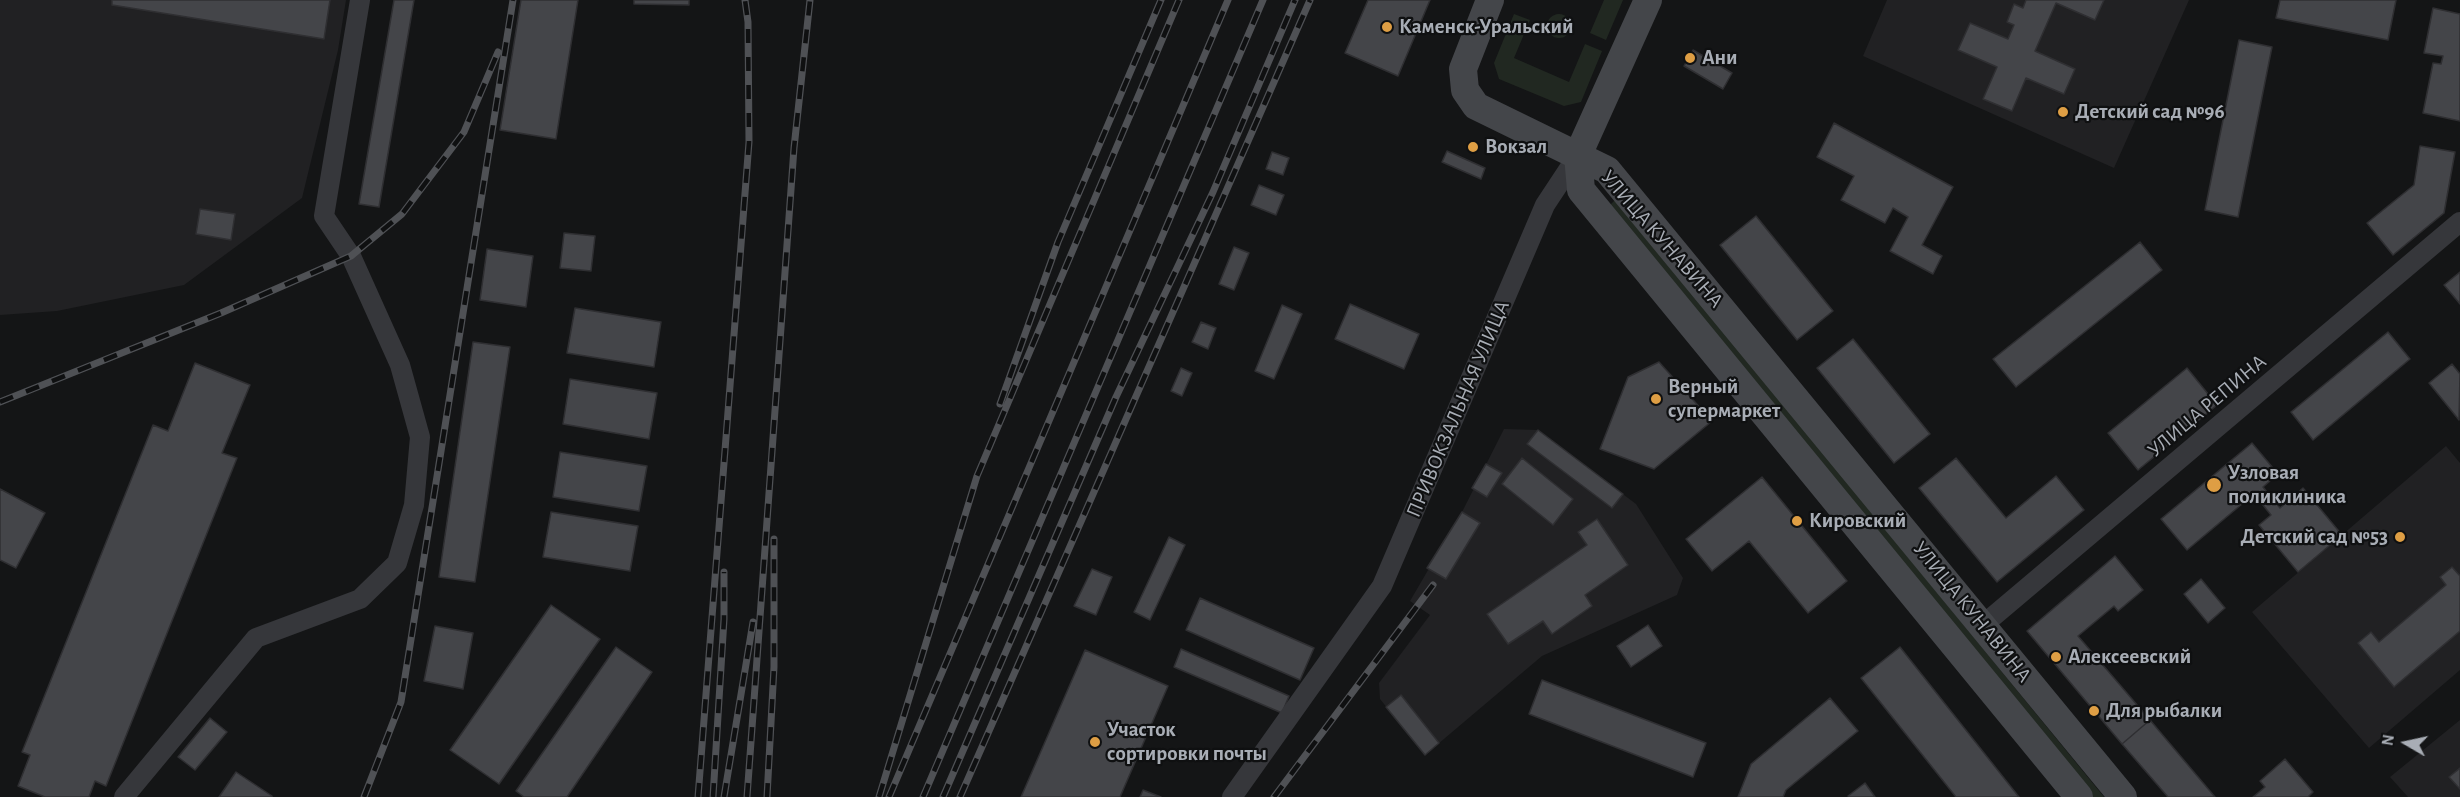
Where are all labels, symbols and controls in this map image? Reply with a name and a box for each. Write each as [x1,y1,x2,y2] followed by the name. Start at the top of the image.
[1399,14,1573,40] place label: Каменск-Уральский
[1380,20,1394,34] marker: Каменск-Уральский
[1702,45,1738,71] place label: Ани
[1683,51,1697,65] marker: Ани
[2075,99,2225,125] place label: Детский сад №96
[2056,105,2070,119] marker: Детский сад №96
[1485,134,1547,160] place label: Вокзал
[1466,140,1480,154] marker: Вокзал
[1595,165,1729,313] street label: УЛИЦА КУНАВИНА
[1401,297,1515,521] street label: ПРИВОКЗАЛЬНАЯ УЛИЦА
[2143,349,2271,463] street label: УЛИЦА РЕПИНА
[1668,374,1780,424] place label: Верный супермаркет
[1649,392,1663,406] marker: Верный супермаркет
[2228,460,2346,510] place label: Узловая поликлиника
[2205,476,2223,494] marker: Узловая поликлиника
[1809,508,1906,534] place label: Кировский
[1790,514,1804,528] marker: Кировский
[2241,524,2388,550] place label: Детский сад №53
[2393,530,2407,544] marker: Детский сад №53
[1907,536,2037,688] street label: УЛИЦА КУНАВИНА
[2068,644,2191,670] place label: Алексеевский
[2049,650,2063,664] marker: Алексеевский
[2106,698,2222,724] place label: Для рыбалки
[2087,704,2101,718] marker: Для рыбалки
[2376,713,2436,773] north arrow
[1107,717,1267,767] place label: Участок сортировки почты
[2379,733,2397,747] text: N
[1088,735,1102,749] marker: Участок сортировки почты

